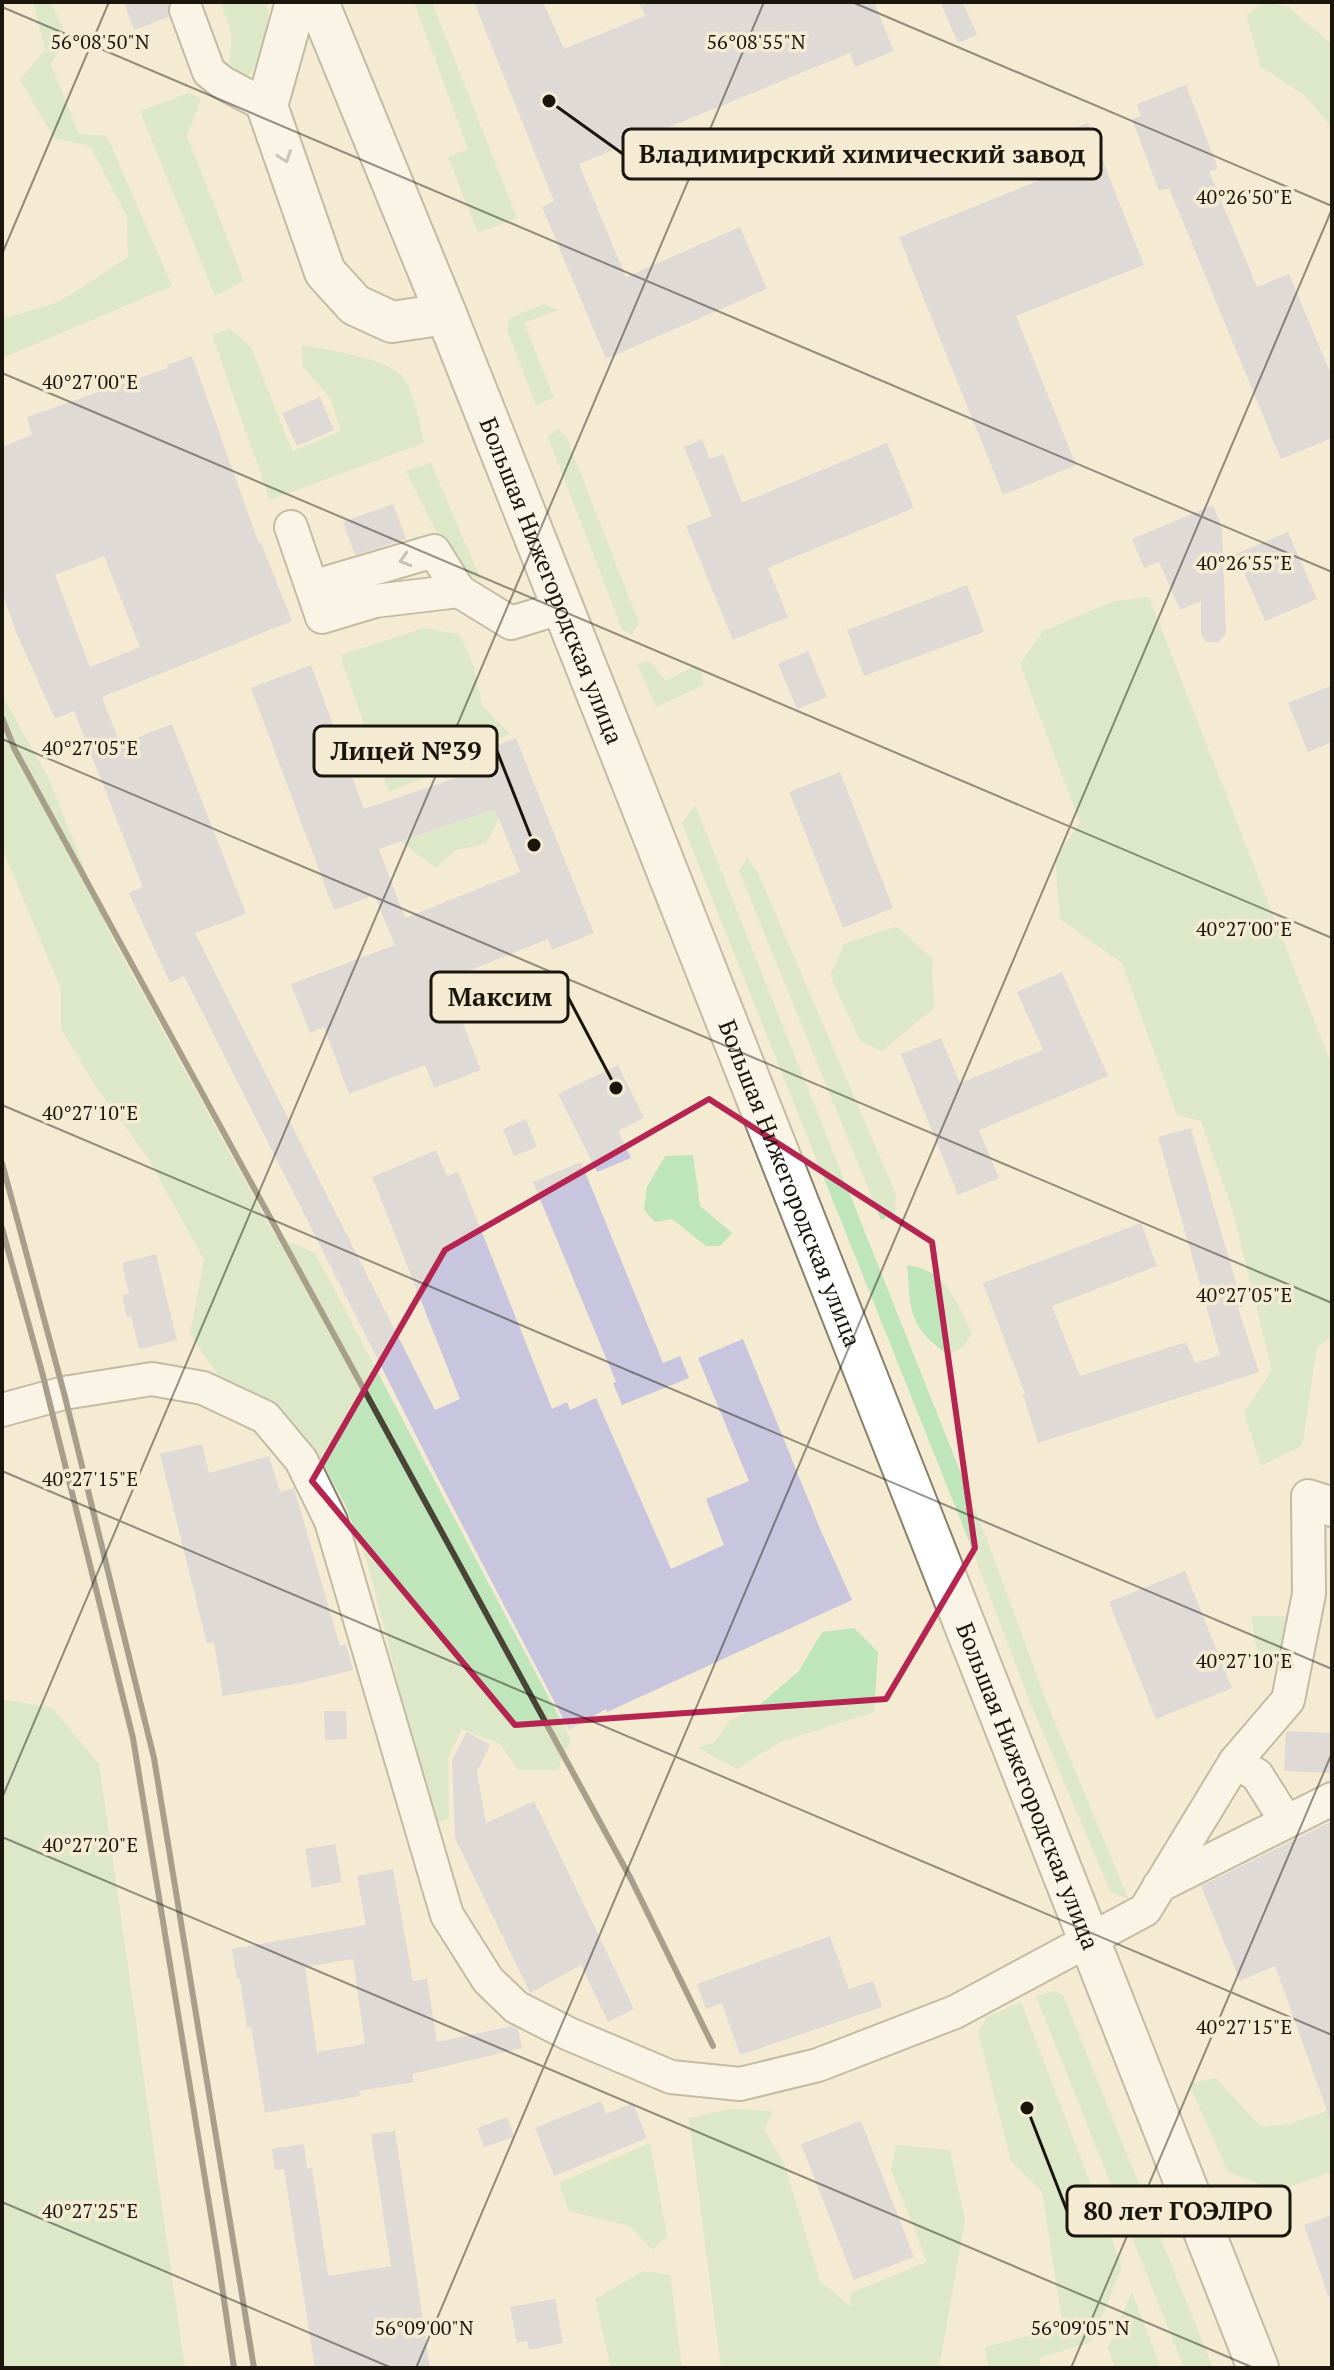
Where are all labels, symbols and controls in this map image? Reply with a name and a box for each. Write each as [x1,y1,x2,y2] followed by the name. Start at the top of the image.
[50,28,150,55] text: 56°08'50"N
[706,28,806,55] text: 56°08'55"N
[623,129,1101,179] callout: Владимирский химический завод
[639,136,1085,170] text: Владимирский химический завод
[275,149,291,163] one-way arrow
[1196,183,1292,210] text: 40°26'50"E
[42,368,138,395] text: 40°27'00"E
[473,412,631,749] street label: Большая Нижегородская улица
[1196,549,1292,576] text: 40°26'55"E
[398,551,412,567] one-way arrow
[314,726,497,776] callout: Лицей №39
[329,733,482,767] text: Лицей №39
[42,734,138,761] text: 40°27'05"E
[1196,915,1292,942] text: 40°27'00"E
[431,972,568,1022] callout: Максим
[448,979,552,1013] text: Максим
[711,1015,869,1351] street label: Большая Нижегородская улица
[42,1099,138,1126] text: 40°27'10"E
[1196,1281,1292,1308] text: 40°27'05"E
[42,1465,138,1492] text: 40°27'15"E
[949,1618,1107,1954] street label: Большая Нижегородская улица
[1196,1647,1292,1674] text: 40°27'10"E
[42,1831,138,1858] text: 40°27'20"E
[1196,2013,1292,2040] text: 40°27'15"E
[1067,2186,1290,2236] callout: 80 лет ГОЭЛРО
[1083,2193,1273,2227] text: 80 лет ГОЭЛРО
[42,2197,138,2224] text: 40°27'25"E
[374,2314,474,2341] text: 56°09'00"N
[1030,2314,1130,2341] text: 56°09'05"N

